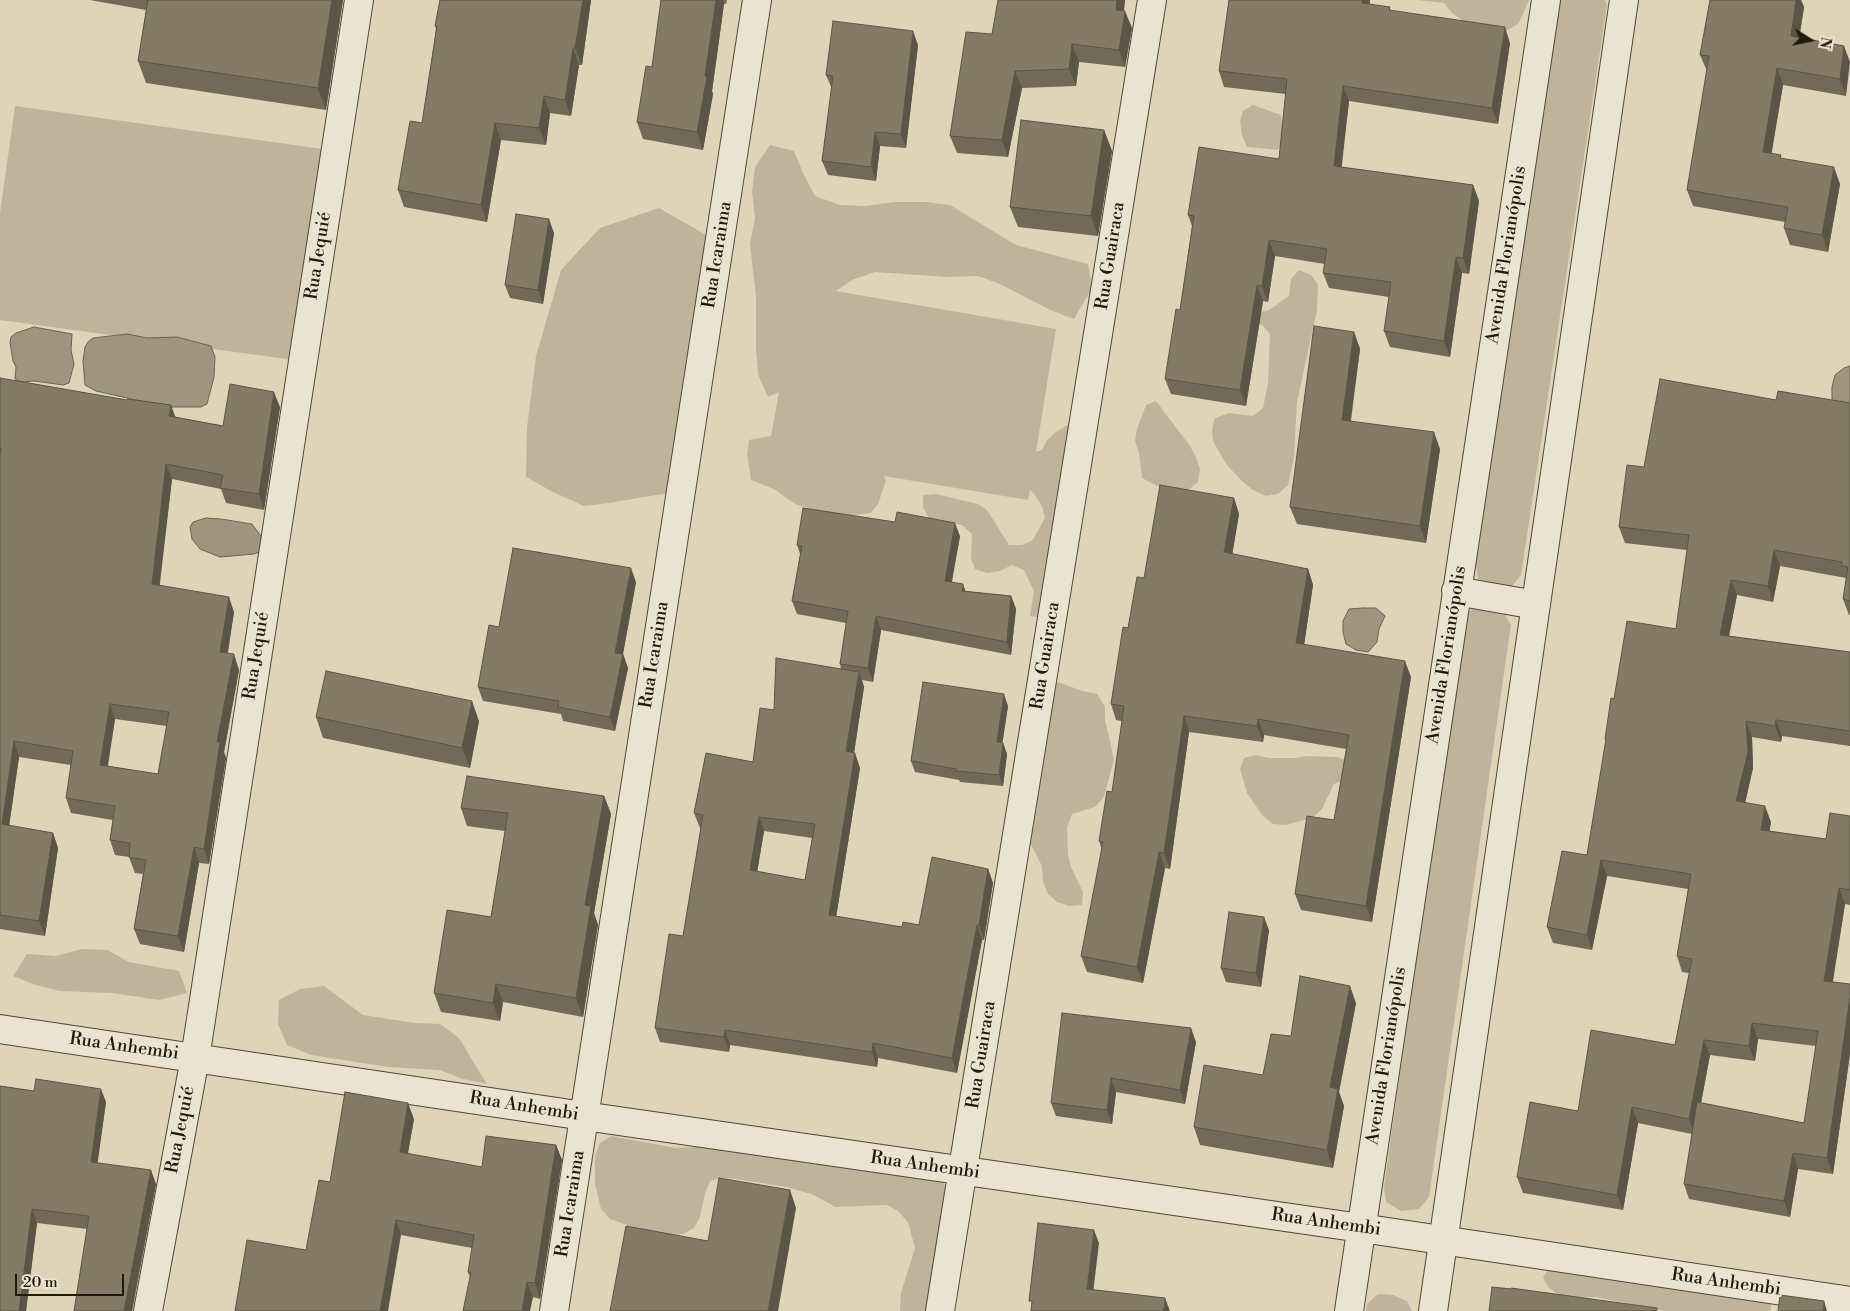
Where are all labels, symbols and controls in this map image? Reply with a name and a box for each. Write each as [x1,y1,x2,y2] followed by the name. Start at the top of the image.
[1785,15,1835,65] north arrow
[1815,36,1835,50] text: N
[1482,164,1532,346] street label: Avenida Florianópolis
[699,200,737,310] street label: Rua Icaraima
[1092,200,1130,312] street label: Rua Guairaca
[301,210,337,302] street label: Rua Jequié
[1422,564,1472,746] street label: Avenida Florianópolis
[636,600,674,710] street label: Rua Icaraima
[1027,600,1065,712] street label: Rua Guairaca
[239,610,275,702] street label: Rua Jequié
[1362,965,1412,1147] street label: Avenida Florianópolis
[963,999,1001,1111] street label: Rua Guairaca
[68,1029,180,1065] street label: Rua Anhembi
[162,1084,200,1176] street label: Rua Jequié
[468,1088,580,1126] street label: Rua Anhembi
[869,1148,981,1184] street label: Rua Anhembi
[552,1149,590,1259] street label: Rua Icaraima
[1270,1205,1382,1241] street label: Rua Anhembi
[18,1264,126,1296] scale bar
[1670,1265,1782,1301] street label: Rua Anhembi
[23,1273,58,1292] text: 20 m

